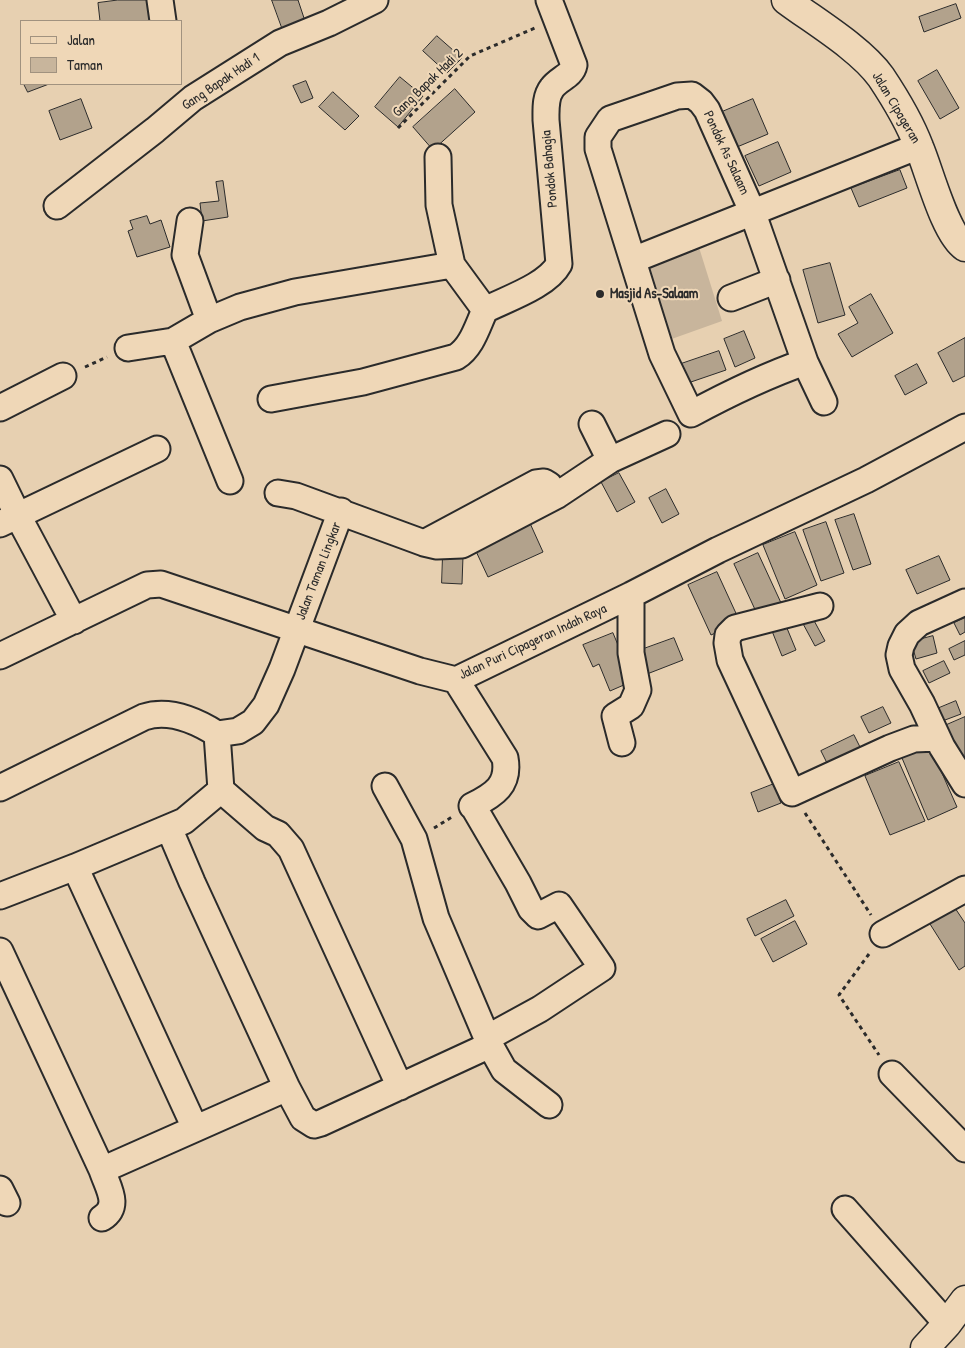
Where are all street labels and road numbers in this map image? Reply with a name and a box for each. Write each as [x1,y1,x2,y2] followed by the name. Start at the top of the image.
[389,45,467,121] street label: Gang Bapak Hadi 2
[179,50,263,114] street label: Gang Bapak Hadi 1
[868,69,924,147] street label: Jalan Cipageran
[699,108,753,198] street label: Pondok As Salaam
[538,130,562,208] street label: Pondok Bahagia
[293,520,345,622] street label: Jalan Taman Lingkar
[457,600,609,684] street label: Jalan Puri Cipageran Indah Raya

